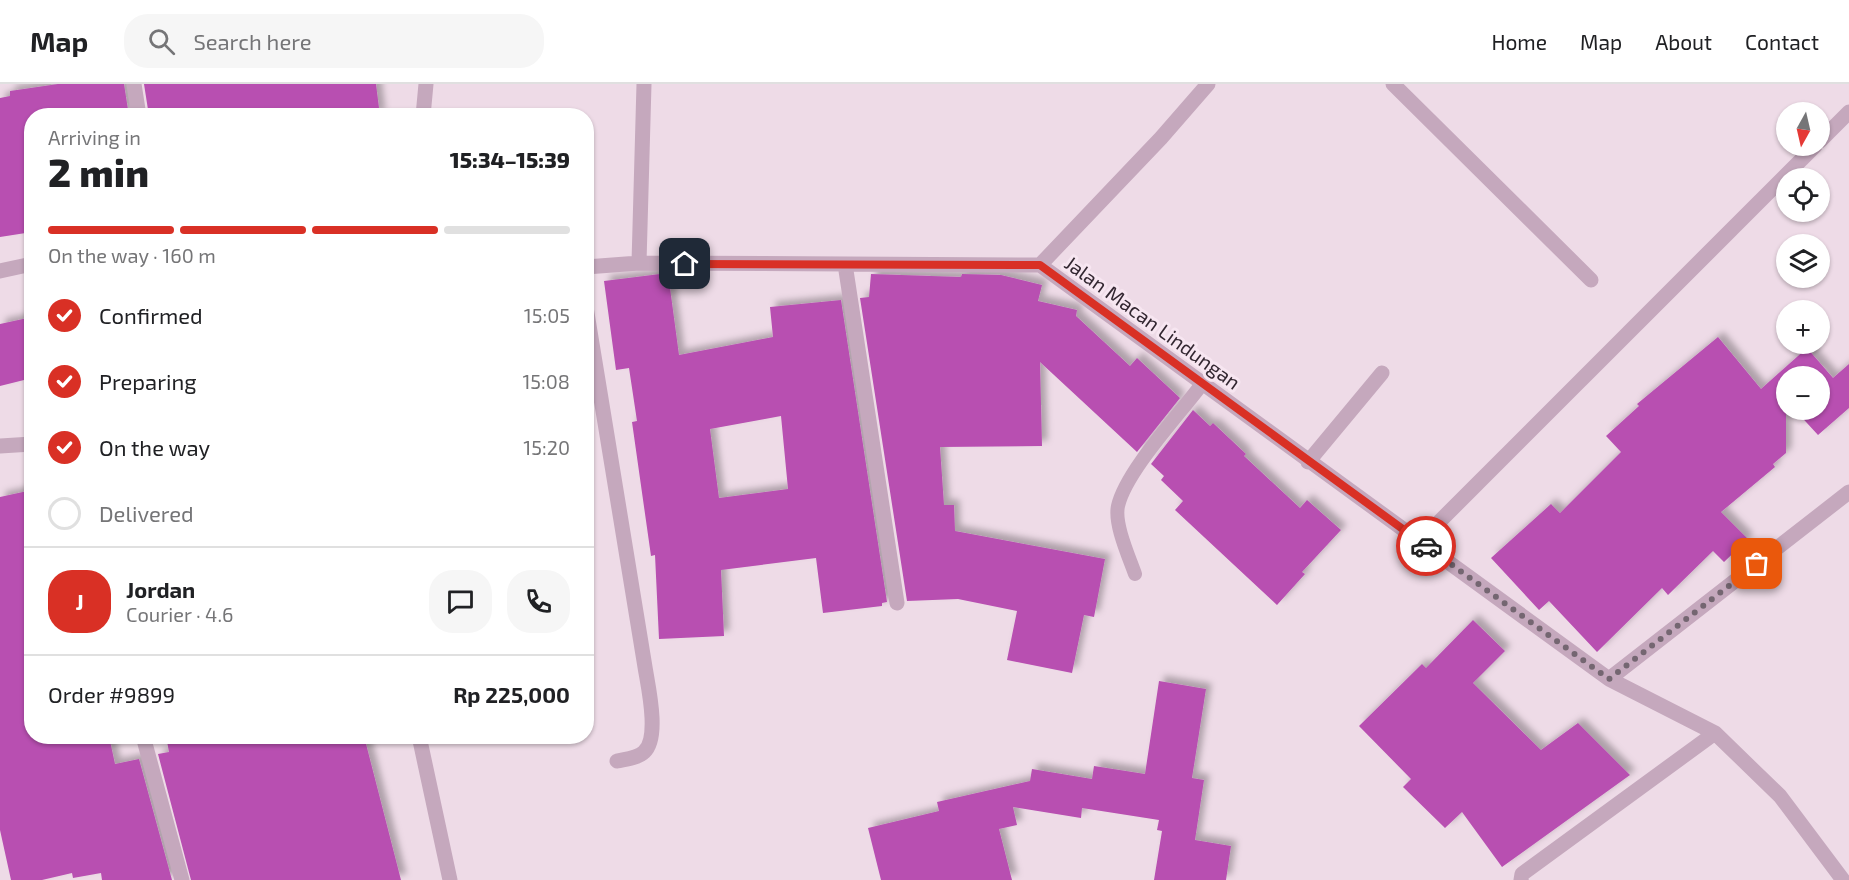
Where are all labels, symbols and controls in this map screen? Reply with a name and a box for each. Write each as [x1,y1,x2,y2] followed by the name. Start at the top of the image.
[124,14,544,68] search box
[30,24,88,58] text: Map
[145,25,178,58] icon: search
[193,28,312,54] text: Search here
[1491,29,1547,54] text: Home
[1580,29,1622,54] text: Map
[1655,29,1712,54] text: About
[1745,29,1819,54] text: Contact
[1776,102,1830,156] north arrow
[1776,102,1830,420] map controls
[48,125,141,149] text: Arriving in
[450,146,570,172] text: 15:34–15:39
[48,148,149,195] text: 2 min
[1776,168,1830,222] button: locate
[1776,234,1830,288] button: layers
[659,238,710,289] pin
[48,243,216,267] text: On the way · 160 m
[668,247,701,280] icon: home
[1061,250,1245,394] street label: Jalan Macan Lindungan
[48,299,81,332] icon: check
[1776,300,1830,354] button: +
[99,302,203,328] text: Confirmed
[524,303,570,327] text: 15:05
[48,365,81,398] icon: check
[1776,366,1830,420] button: −
[99,368,197,394] text: Preparing
[522,369,570,393] text: 15:08
[48,431,81,464] icon: check
[99,434,210,460] text: On the way
[523,435,570,459] text: 15:20
[99,500,194,526] text: Delivered
[1396,516,1456,576] courier
[1410,530,1443,563] icon: car
[1731,538,1782,589] pin
[1740,547,1773,580] icon: bag
[429,570,492,633] button: chat
[507,570,570,633] button: phone
[126,576,195,602] text: Jordan
[75,588,84,614] text: J
[126,602,233,626] text: Courier · 4.6
[48,681,175,707] text: Order #9899
[453,681,570,707] text: Rp 225,000

